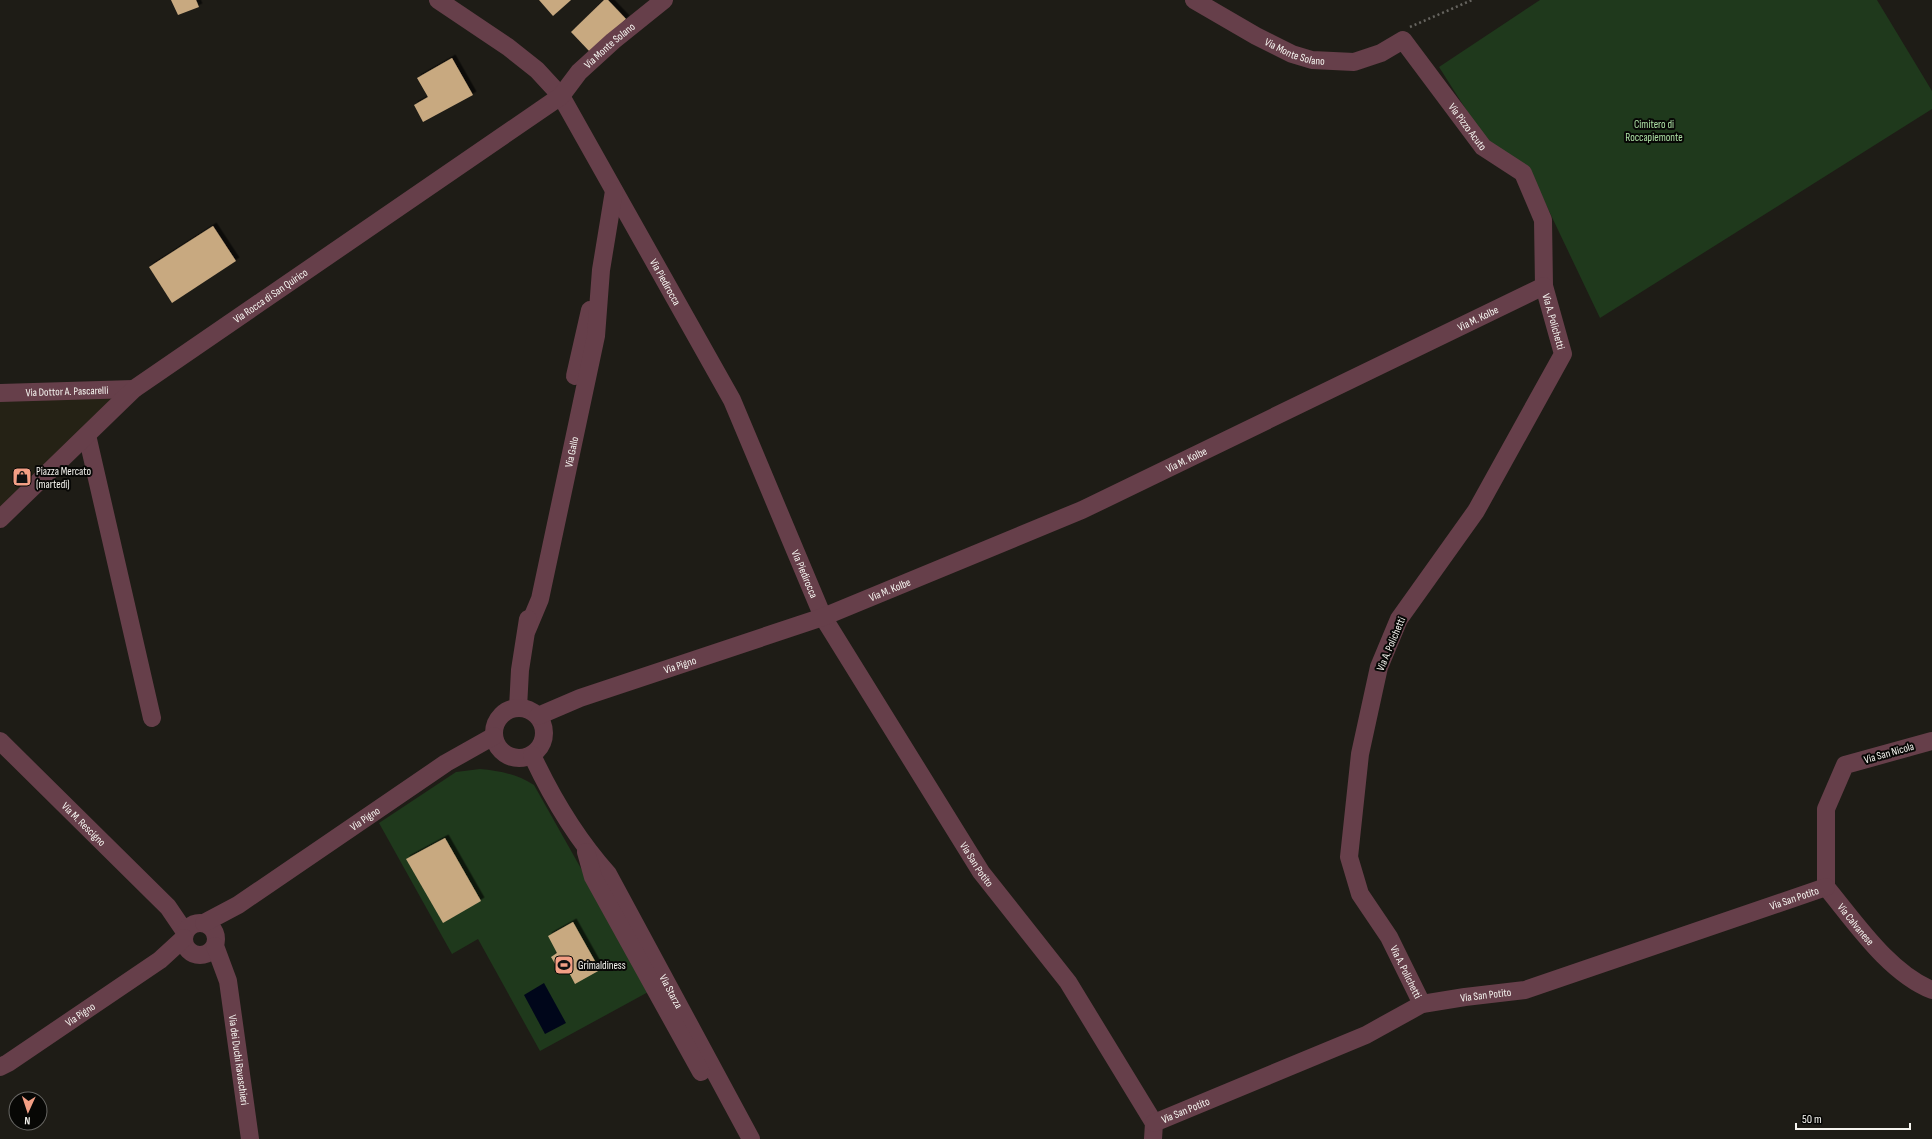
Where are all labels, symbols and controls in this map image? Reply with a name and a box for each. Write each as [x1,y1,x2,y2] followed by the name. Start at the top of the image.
[581,19,638,71] street label: Via Monte Solano
[1263,35,1326,67] street label: Via Monte Solano
[1446,100,1490,153] street label: Via Pizzo Acuto
[1625,118,1683,144] park label: Cimitero di Roccapiemonte
[647,256,684,307] street label: Via Piedirocca
[231,265,310,326] street label: Via Rocca di San Quirico
[1540,292,1568,351] street label: Via A. Polichetti
[1455,303,1500,333] street label: Via M. Kolbe
[25,383,109,399] street label: Via Dottor A. Pascarelli
[562,435,581,469] street label: Via Gallo
[1164,444,1209,475] street label: Via M. Kolbe
[36,465,92,491] place label: Piazza Mercato (martedì)
[11,466,33,488] shop icon: Piazza Mercato (martedì)
[789,548,821,600] street label: Via Piedirocca
[867,575,912,604] street label: Via M. Kolbe
[1374,615,1408,673] street label: Via A. Polichetti
[662,653,698,676] street label: Via Pigno
[1863,740,1915,766] street label: Via San Nicola
[59,799,109,849] street label: Via M. Rescigno
[347,803,383,833] street label: Via Pigno
[957,839,997,889] street label: Via San Potito
[1768,883,1821,912] street label: Via San Potito
[1835,901,1877,948] street label: Via Calvanese
[1388,943,1425,1001] street label: Via A. Polichetti
[553,954,575,976] sports icon: Grimaldiness
[578,959,626,972] place label: Grimaldiness
[657,972,686,1011] street label: Via Starza
[1459,985,1512,1004] street label: Via San Potito
[63,999,98,1029] street label: Via Pigno
[226,1014,252,1106] street label: Via dei Duchi Ravaschieri
[8,1091,48,1131] north arrow
[1159,1094,1212,1126] street label: Via San Potito
[1796,1105,1910,1131] scale bar
[1802,1112,1822,1127] text: 50 m
[24,1114,31,1127] text: N

